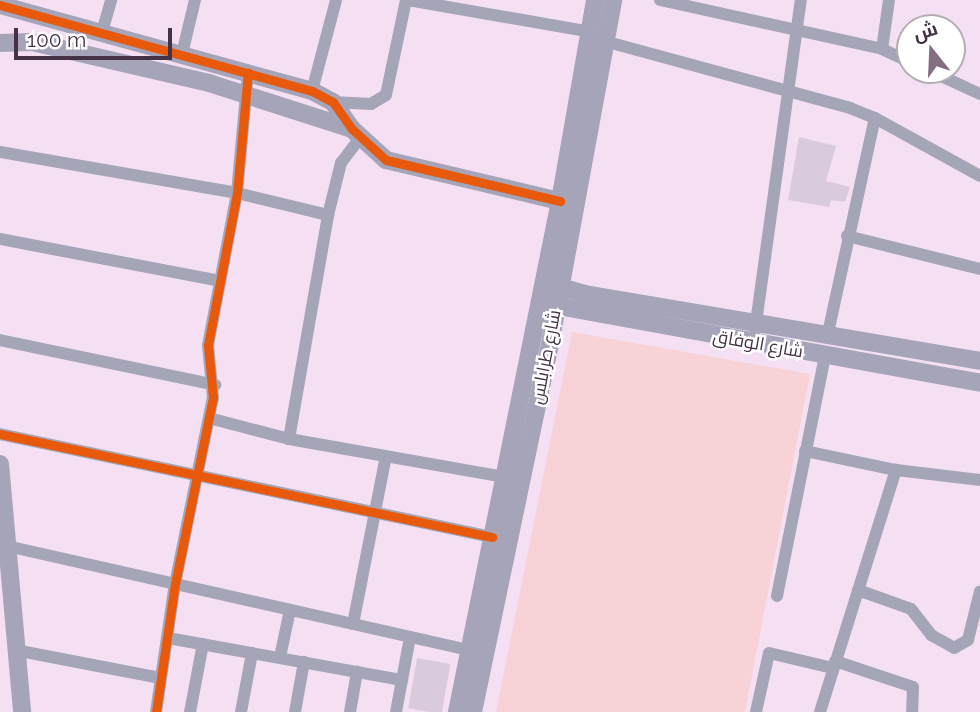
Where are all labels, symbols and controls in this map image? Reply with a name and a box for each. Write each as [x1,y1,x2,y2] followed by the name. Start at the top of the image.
[18,14,175,58] scale bar
[896,14,966,84] north arrow
[910,17,940,45] text: ش
[27,27,86,52] text: 100 m
[526,308,566,406] street label: شارع طرابلس
[711,325,805,363] street label: شارع الوفاق

